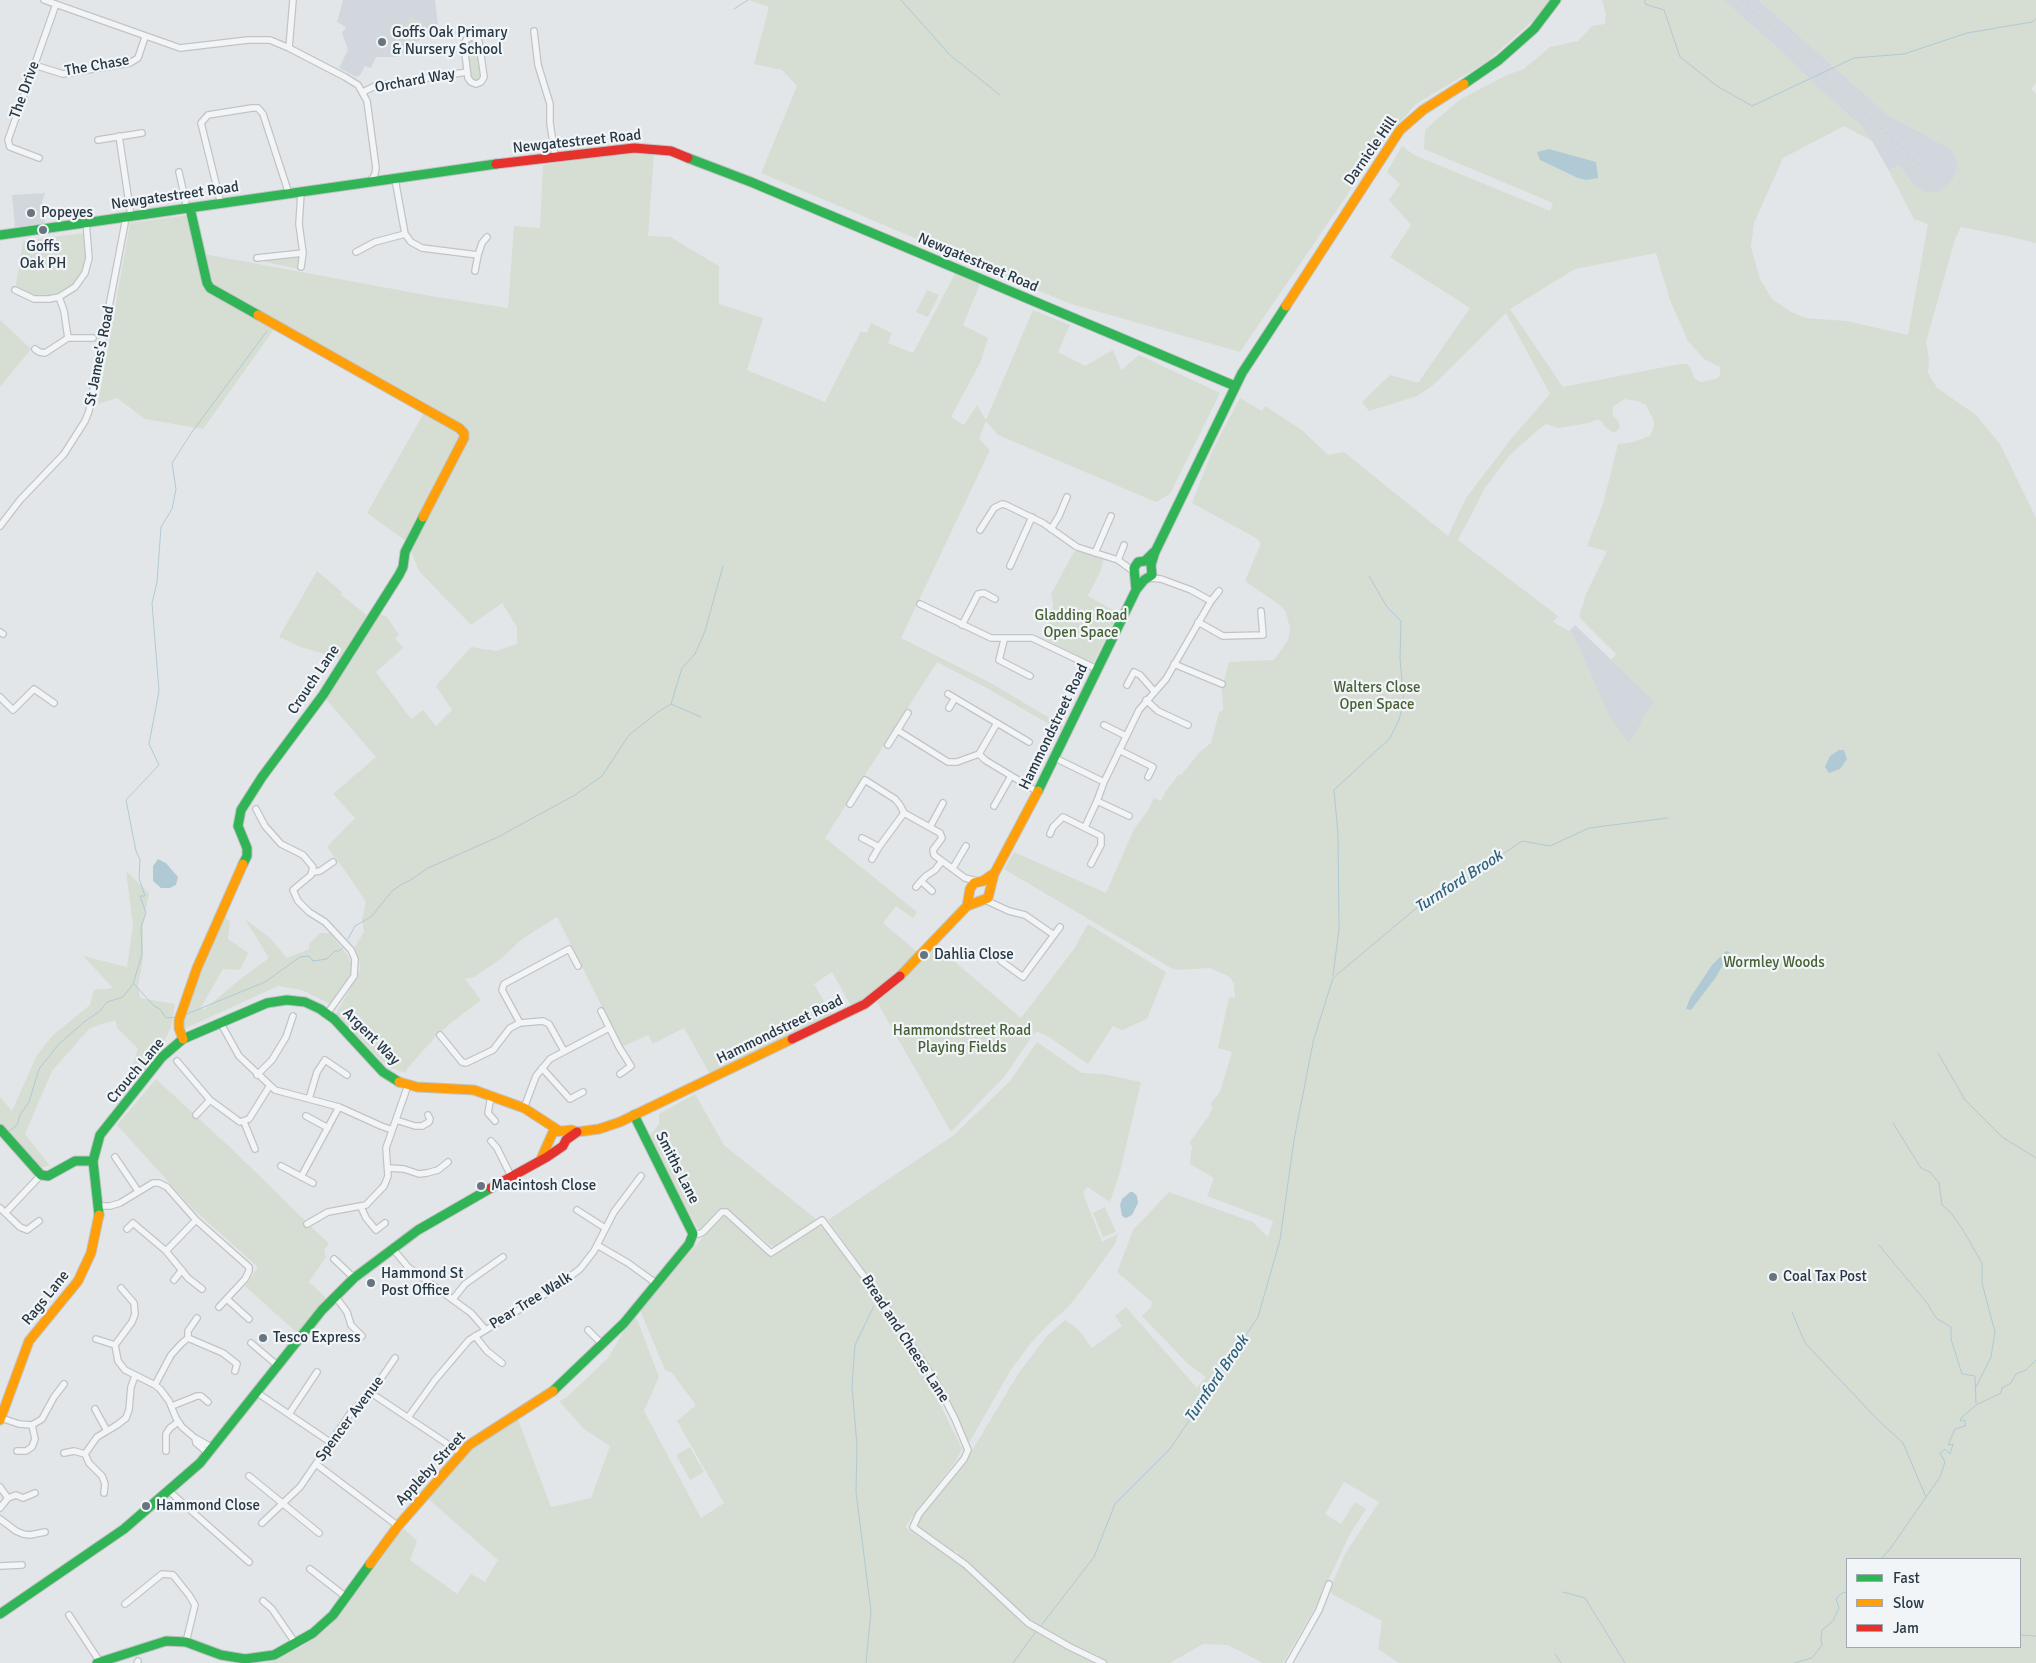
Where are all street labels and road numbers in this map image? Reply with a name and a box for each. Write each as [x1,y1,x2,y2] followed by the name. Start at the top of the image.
[63,51,131,81] street label: The Chase
[6,59,44,121] street label: The Drive
[373,65,457,97] street label: Orchard Way
[1341,113,1401,189] street label: Darnicle Hill
[512,126,642,158] street label: Newgatestreet Road
[110,178,240,214] street label: Newgatestreet Road
[915,230,1041,296] street label: Newgatestreet Road
[81,304,119,408] street label: St James's Road
[284,642,344,718] street label: Crouch Lane
[1016,661,1092,793] street label: Hammondstreet Road
[714,992,846,1068] street label: Hammondstreet Road
[339,1005,403,1069] street label: Argent Way
[103,1035,169,1107] street label: Crouch Lane
[651,1129,703,1207] street label: Smiths Lane
[18,1267,74,1329] street label: Rags Lane
[486,1268,576,1334] street label: Pear Tree Walk
[857,1272,953,1406] street label: Bread and Cheese Lane
[312,1373,388,1465] street label: Spencer Avenue
[392,1428,470,1510] street label: Appleby Street

